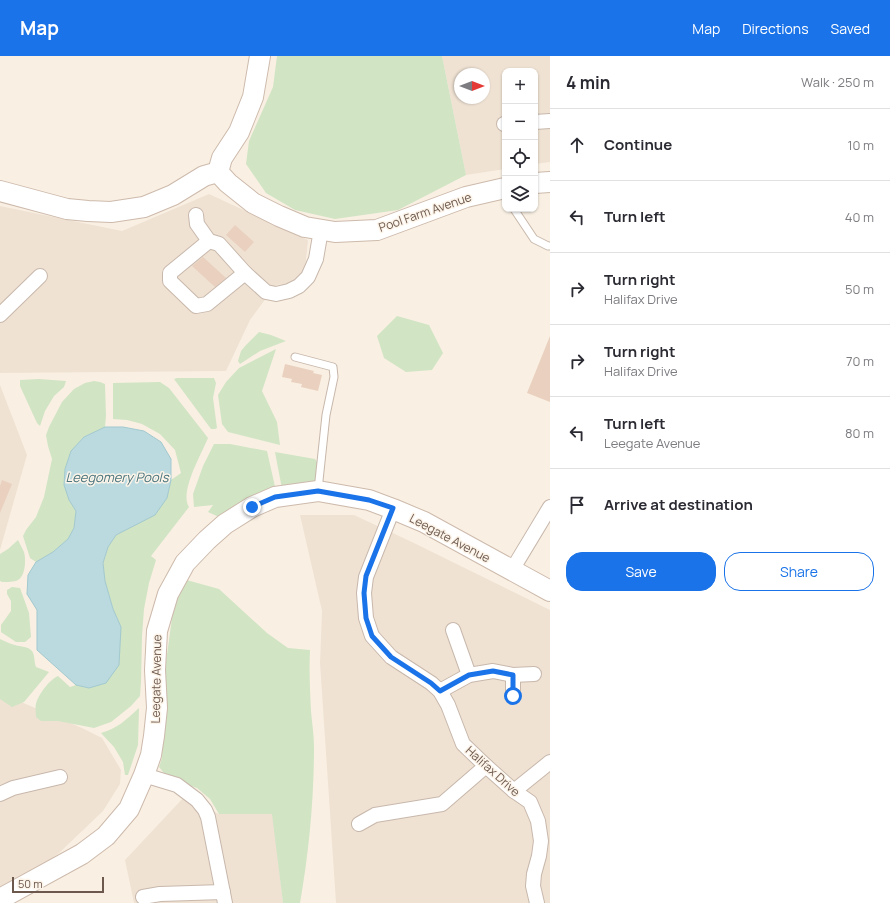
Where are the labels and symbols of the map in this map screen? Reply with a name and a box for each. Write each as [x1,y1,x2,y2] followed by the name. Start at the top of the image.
[454,68,490,104] north arrow
[376,188,474,236] street label: Pool Farm Avenue
[66,468,170,486] water label: Leegomery Pools
[243,498,261,516] route end
[407,510,493,566] street label: Leegate Avenue
[147,634,165,724] street label: Leegate Avenue
[504,687,522,705] route start
[462,742,524,800] street label: Halifax Drive
[12,875,104,894] scale bar

